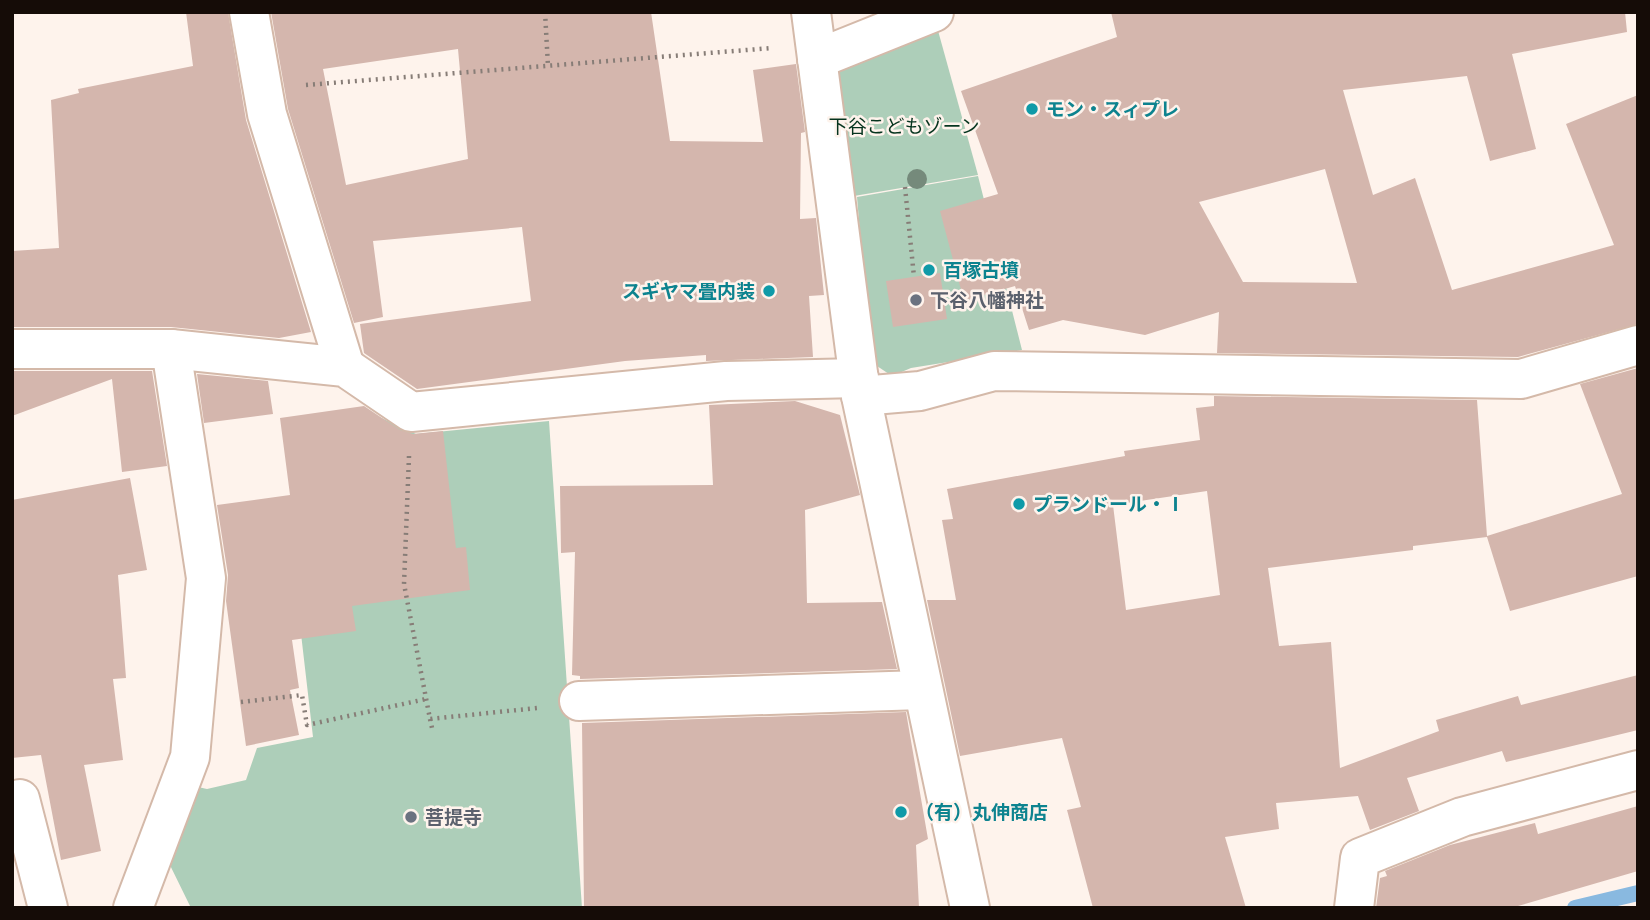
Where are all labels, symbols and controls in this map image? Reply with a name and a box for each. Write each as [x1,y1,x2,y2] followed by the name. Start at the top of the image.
[1046,98,1179,120] place label: モン・スィプレ
[1024,101,1040,117] marker: モン・スィプレ
[828,115,980,137] park label: 下谷こどもゾーン
[943,259,1019,281] place label: 百塚古墳
[921,262,937,278] marker: 百塚古墳
[622,280,755,302] place label: スギヤマ畳内装
[761,283,777,299] marker: スギヤマ畳内装
[930,289,1044,311] place label: 下谷八幡神社
[908,292,924,308] marker: 下谷八幡神社
[1033,493,1185,515] place label: プランドール・Ⅰ
[1011,496,1027,512] marker: プランドール・Ⅰ
[915,801,1048,823] place label: （有）丸伸商店
[893,804,909,820] marker: （有）丸伸商店
[425,806,482,828] place label: 菩提寺
[403,809,419,825] marker: 菩提寺

